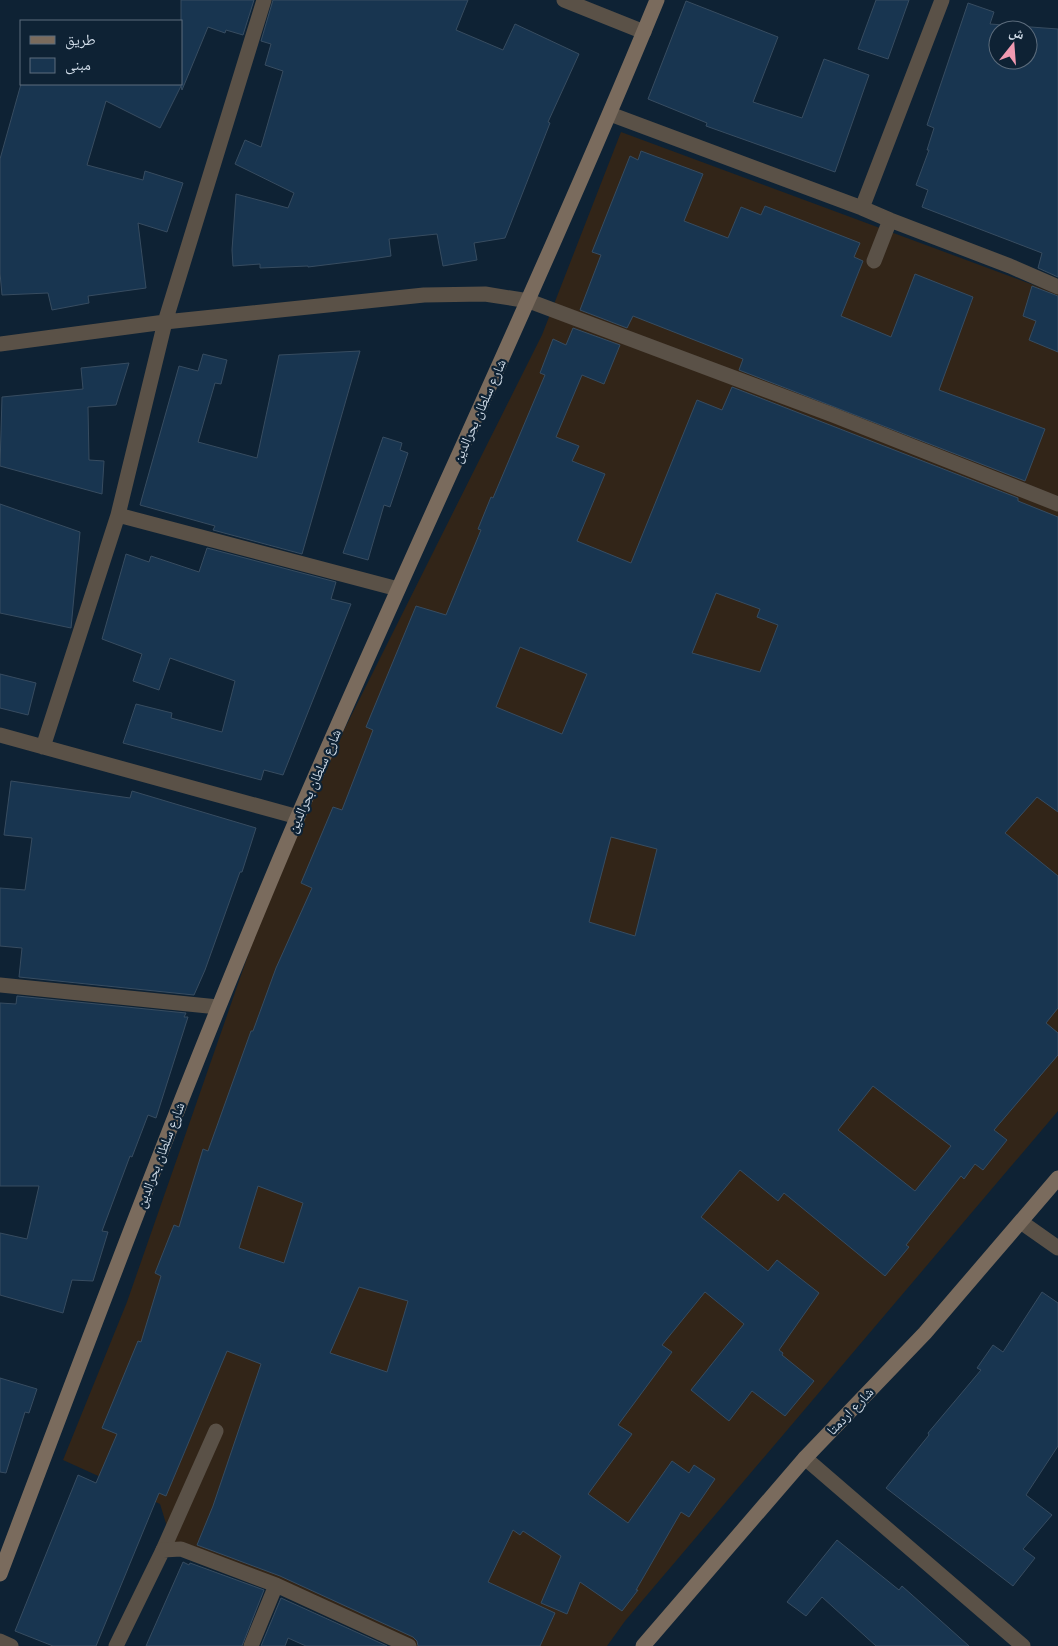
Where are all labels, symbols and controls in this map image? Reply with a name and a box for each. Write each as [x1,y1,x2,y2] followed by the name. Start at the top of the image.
[20,20,182,85] legend
[988,20,1038,70] north arrow
[1007,21,1027,43] text: ش
[65,29,96,50] text: طريق
[65,54,91,75] text: مبنى
[447,356,511,466] street label: شارع سلطان بحرالدين
[282,726,346,836] street label: شارع سلطان بحرالدين
[131,1099,189,1211] street label: شارع سلطان بحرالدين
[822,1383,878,1439] street label: شارع اردمتا

